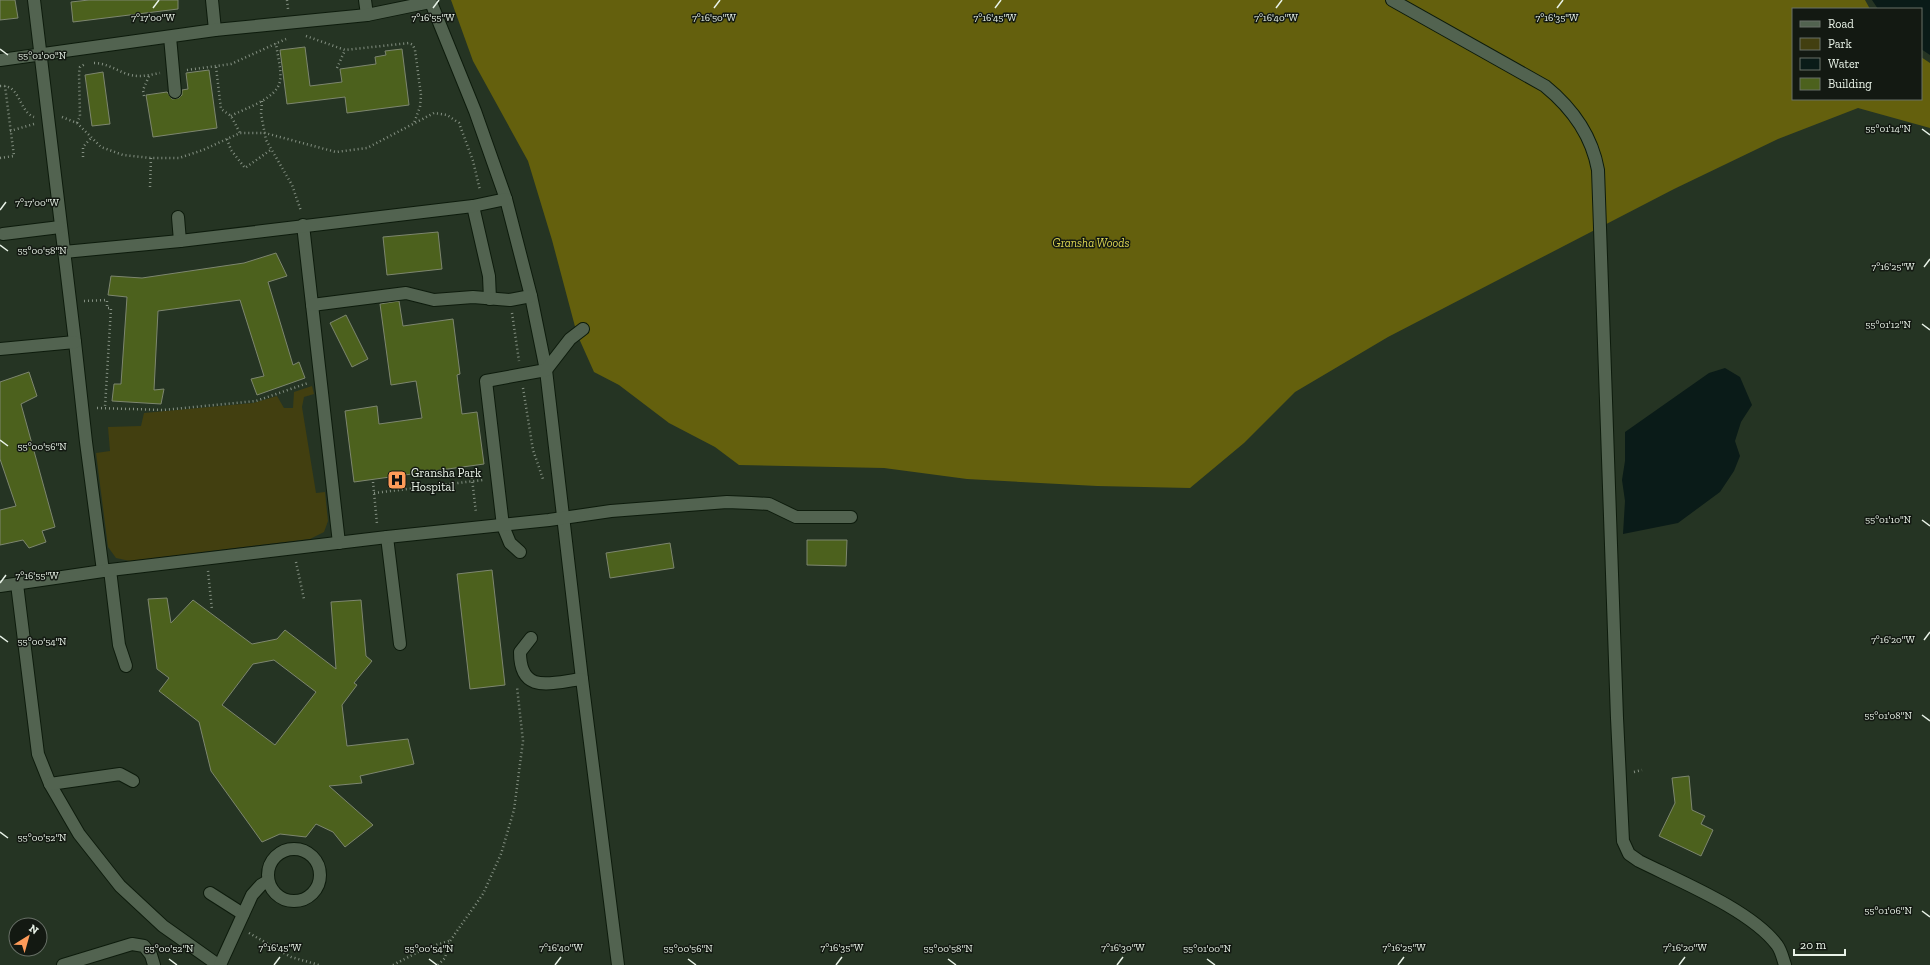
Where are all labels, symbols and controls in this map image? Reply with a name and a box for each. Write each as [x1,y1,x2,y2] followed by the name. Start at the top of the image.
[1792,8,1922,100] legend
[131,12,175,24] text: 7°17'00"W
[411,12,455,24] text: 7°16'55"W
[692,12,736,24] text: 7°16'50"W
[974,12,1017,24] text: 7°16'45"W
[1254,12,1298,24] text: 7°16'40"W
[1536,12,1579,24] text: 7°16'35"W
[1828,17,1854,31] text: Road
[1828,37,1853,51] text: Park
[18,50,67,62] text: 55°01'00"N
[1828,57,1860,71] text: Water
[1828,77,1872,91] text: Building
[1865,123,1911,135] text: 55°01'14"N
[15,197,59,209] text: 7°17'00"W
[1053,236,1129,250] park label: Gransha Woods
[17,245,67,257] text: 55°00'58"N
[1871,261,1915,273] text: 7°16'25"W
[1865,319,1911,331] text: 55°01'12"N
[17,441,67,453] text: 55°00'56"N
[411,466,482,494] place label: Gransha Park Hospital
[386,469,408,491] hospital icon: Gransha Park Hospital
[1865,514,1912,526] text: 55°01'10"N
[15,570,59,582] text: 7°16'55"W
[1871,634,1916,646] text: 7°16'20"W
[18,636,67,648] text: 55°00'54"N
[1864,710,1912,722] text: 55°01'08"N
[18,832,67,844] text: 55°00'52"N
[1864,905,1912,917] text: 55°01'06"N
[8,917,48,957] north arrow
[26,922,41,938] text: N
[1794,931,1845,957] scale bar
[1800,938,1827,952] text: 20 m
[259,942,302,954] text: 7°16'45"W
[539,942,583,954] text: 7°16'40"W
[821,942,864,954] text: 7°16'35"W
[1101,942,1145,954] text: 7°16'30"W
[1382,942,1426,954] text: 7°16'25"W
[1663,942,1708,954] text: 7°16'20"W
[145,943,194,955] text: 55°00'52"N
[405,943,454,955] text: 55°00'54"N
[663,943,713,955] text: 55°00'56"N
[923,943,973,955] text: 55°00'58"N
[1183,943,1232,955] text: 55°01'00"N

